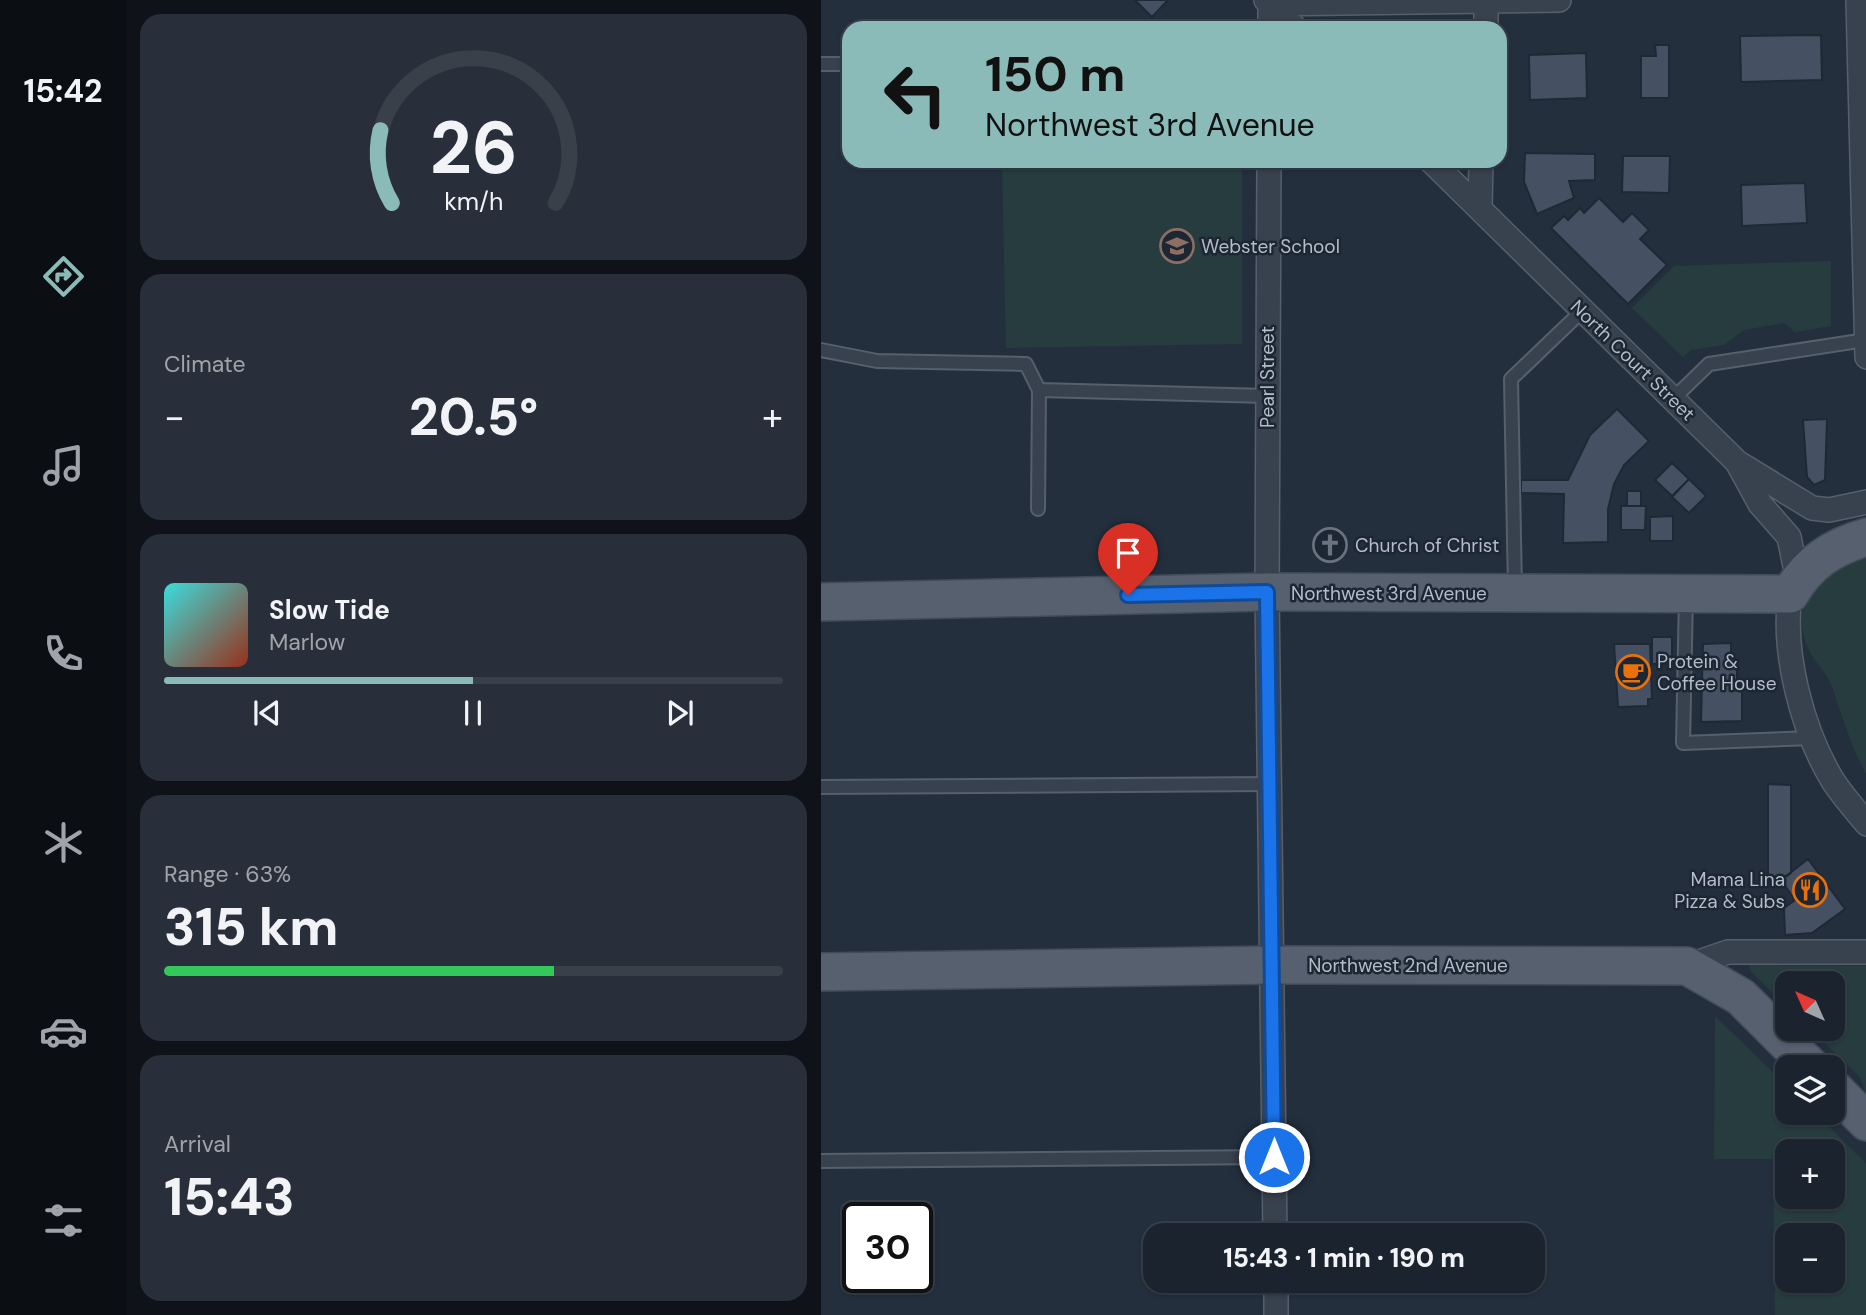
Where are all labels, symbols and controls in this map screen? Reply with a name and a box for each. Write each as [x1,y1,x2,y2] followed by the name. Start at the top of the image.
[985,42,1125,106] text: 150 m
[870,49,961,140] icon: left
[24,70,102,112] text: 15:42
[429,101,518,196] text: 26
[985,104,1315,146] text: Northwest 3rd Avenue
[444,185,503,218] text: km/h
[1158,227,1196,265] school or university icon: Webster School
[1201,234,1340,259] place label: Webster School
[39,252,88,301] icon: directions
[1565,294,1700,426] street label: North Court Street
[1255,326,1280,428] street label: Pearl Street
[164,349,246,379] text: Climate
[409,383,538,451] text: 20.5°
[164,392,185,442] text: −
[762,392,783,442] text: +
[39,441,88,490] icon: music
[1098,523,1158,595] pin
[1311,526,1349,564] church icon: Church of Christ
[1355,533,1499,558] place label: Church of Christ
[1109,534,1147,572] icon: arrive
[1291,581,1487,606] street label: Northwest 3rd Avenue
[269,593,390,627] text: Slow Tide
[269,627,345,657] text: Marlow
[39,629,88,678] icon: phone
[1657,649,1777,696] place label: Protein & Coffee House
[1614,653,1652,691] cafe icon: Protein & Coffee House
[248,694,286,732] icon: previous
[454,694,492,732] icon: pause
[661,694,699,732] icon: next
[39,818,88,867] icon: climate
[164,859,291,889] text: Range · 63%
[1674,867,1785,914] place label: Mama Lina Pizza & Subs
[1791,871,1829,909] restaurant icon: Mama Lina Pizza & Subs
[164,893,338,961] text: 315 km
[1308,953,1508,978] street label: Northwest 2nd Avenue
[1775,971,1845,1041] north arrow
[1775,971,1845,1293] map controls
[39,1007,88,1056] icon: car
[1775,1055,1845,1125] button: layers
[1237,1120,1311,1194] position arrow
[164,1129,231,1159] text: Arrival
[1775,1139,1845,1209] button: +
[164,1163,295,1231] text: 15:43
[39,1196,88,1245] icon: filters
[842,1202,933,1293] speed limit sign: 30
[1775,1223,1845,1293] button: −
[1223,1241,1465,1275] text: 15:43 · 1 min · 190 m

